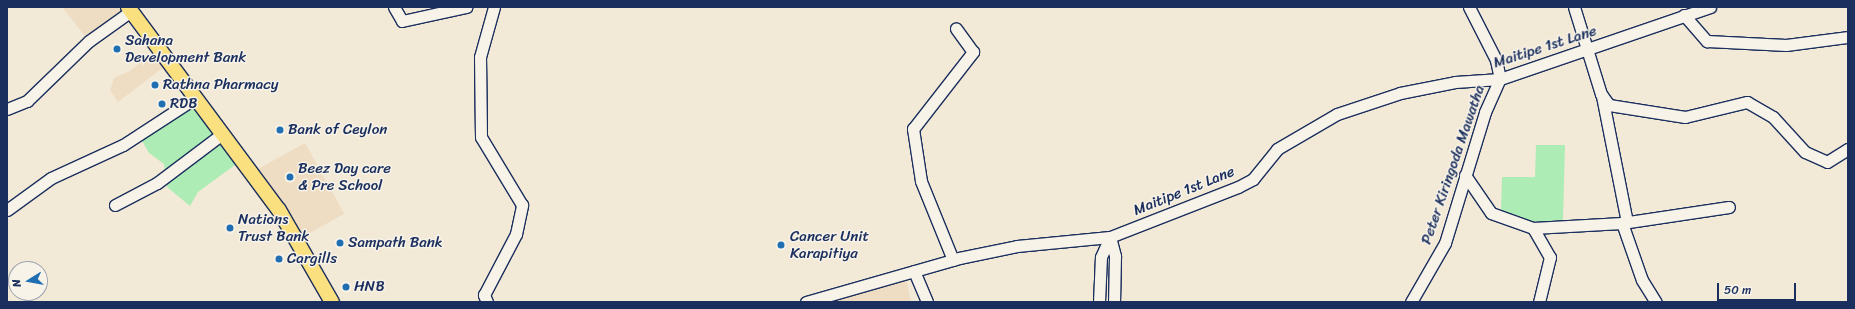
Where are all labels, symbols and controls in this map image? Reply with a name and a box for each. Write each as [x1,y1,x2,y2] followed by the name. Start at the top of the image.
[1491,22,1599,72] street label: Maitipe 1st Lane
[125,31,246,66] place label: Sahana Development Bank
[112,44,122,54] marker: Sahana Development Bank
[163,76,279,94] place label: Rathna Pharmacy
[150,80,160,90] marker: Rathna Pharmacy
[1417,83,1489,247] street label: Peter Kiringoda Mawatha
[170,95,198,113] place label: RDB
[157,99,167,109] marker: RDB
[288,121,388,139] place label: Bank of Ceylon
[275,125,285,135] marker: Bank of Ceylon
[298,159,391,194] place label: Beez Day care & Pre School
[1130,162,1238,220] street label: Maitipe 1st Lane
[285,172,295,182] marker: Beez Day care & Pre School
[238,210,309,245] place label: Nations Trust Bank
[225,223,235,233] marker: Nations Trust Bank
[790,227,869,262] place label: Cancer Unit Karapitiya
[348,234,443,252] place label: Sampath Bank
[335,238,345,248] marker: Sampath Bank
[775,239,787,251] marker: Cancer Unit Karapitiya
[287,250,337,268] place label: Cargills
[274,254,284,264] marker: Cargills
[8,261,48,301] north arrow
[1719,275,1798,301] scale bar
[7,278,27,289] text: N
[354,278,385,296] place label: HNB
[1724,279,1751,301] text: 50 m
[341,282,351,292] marker: HNB

